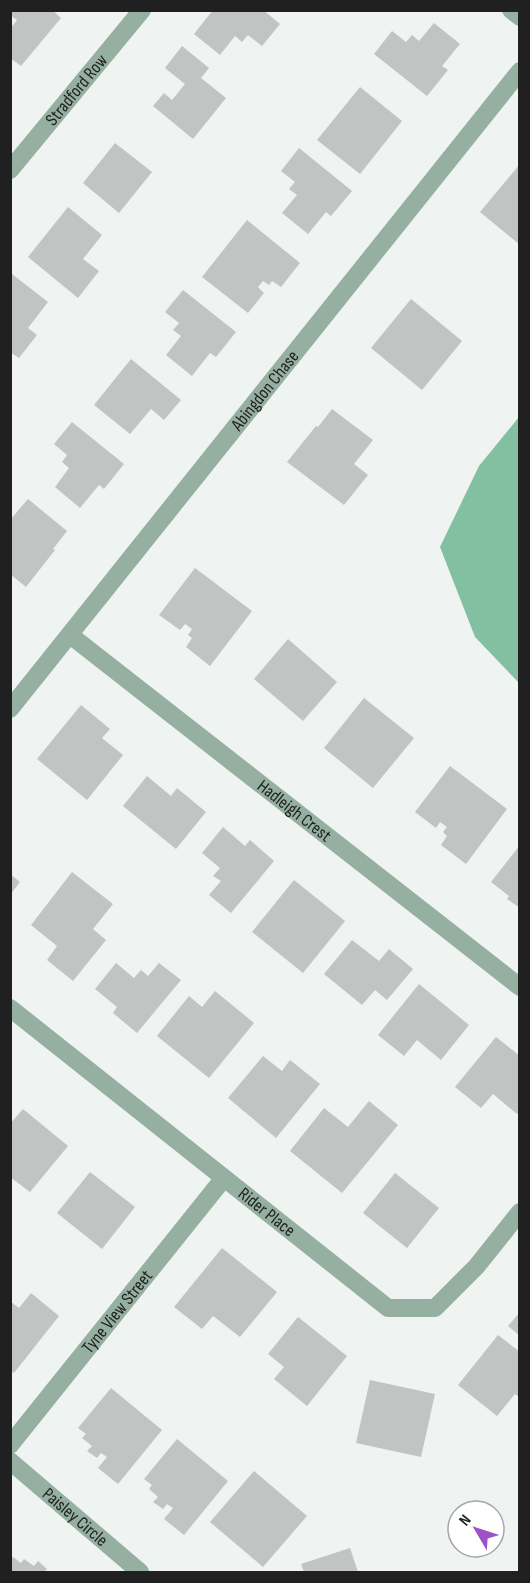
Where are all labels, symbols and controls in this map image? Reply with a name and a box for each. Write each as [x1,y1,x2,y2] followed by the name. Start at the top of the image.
[41,50,112,130] street label: Stradford Row
[226,346,303,436] street label: Abingdon Chase
[253,776,336,847] street label: Hadleigh Crest
[234,1183,299,1241] street label: Rider Place
[78,1265,157,1358] street label: Tyne View Street
[38,1484,112,1551] street label: Paisley Circle
[446,1499,506,1559] north arrow
[455,1511,476,1530] text: N

